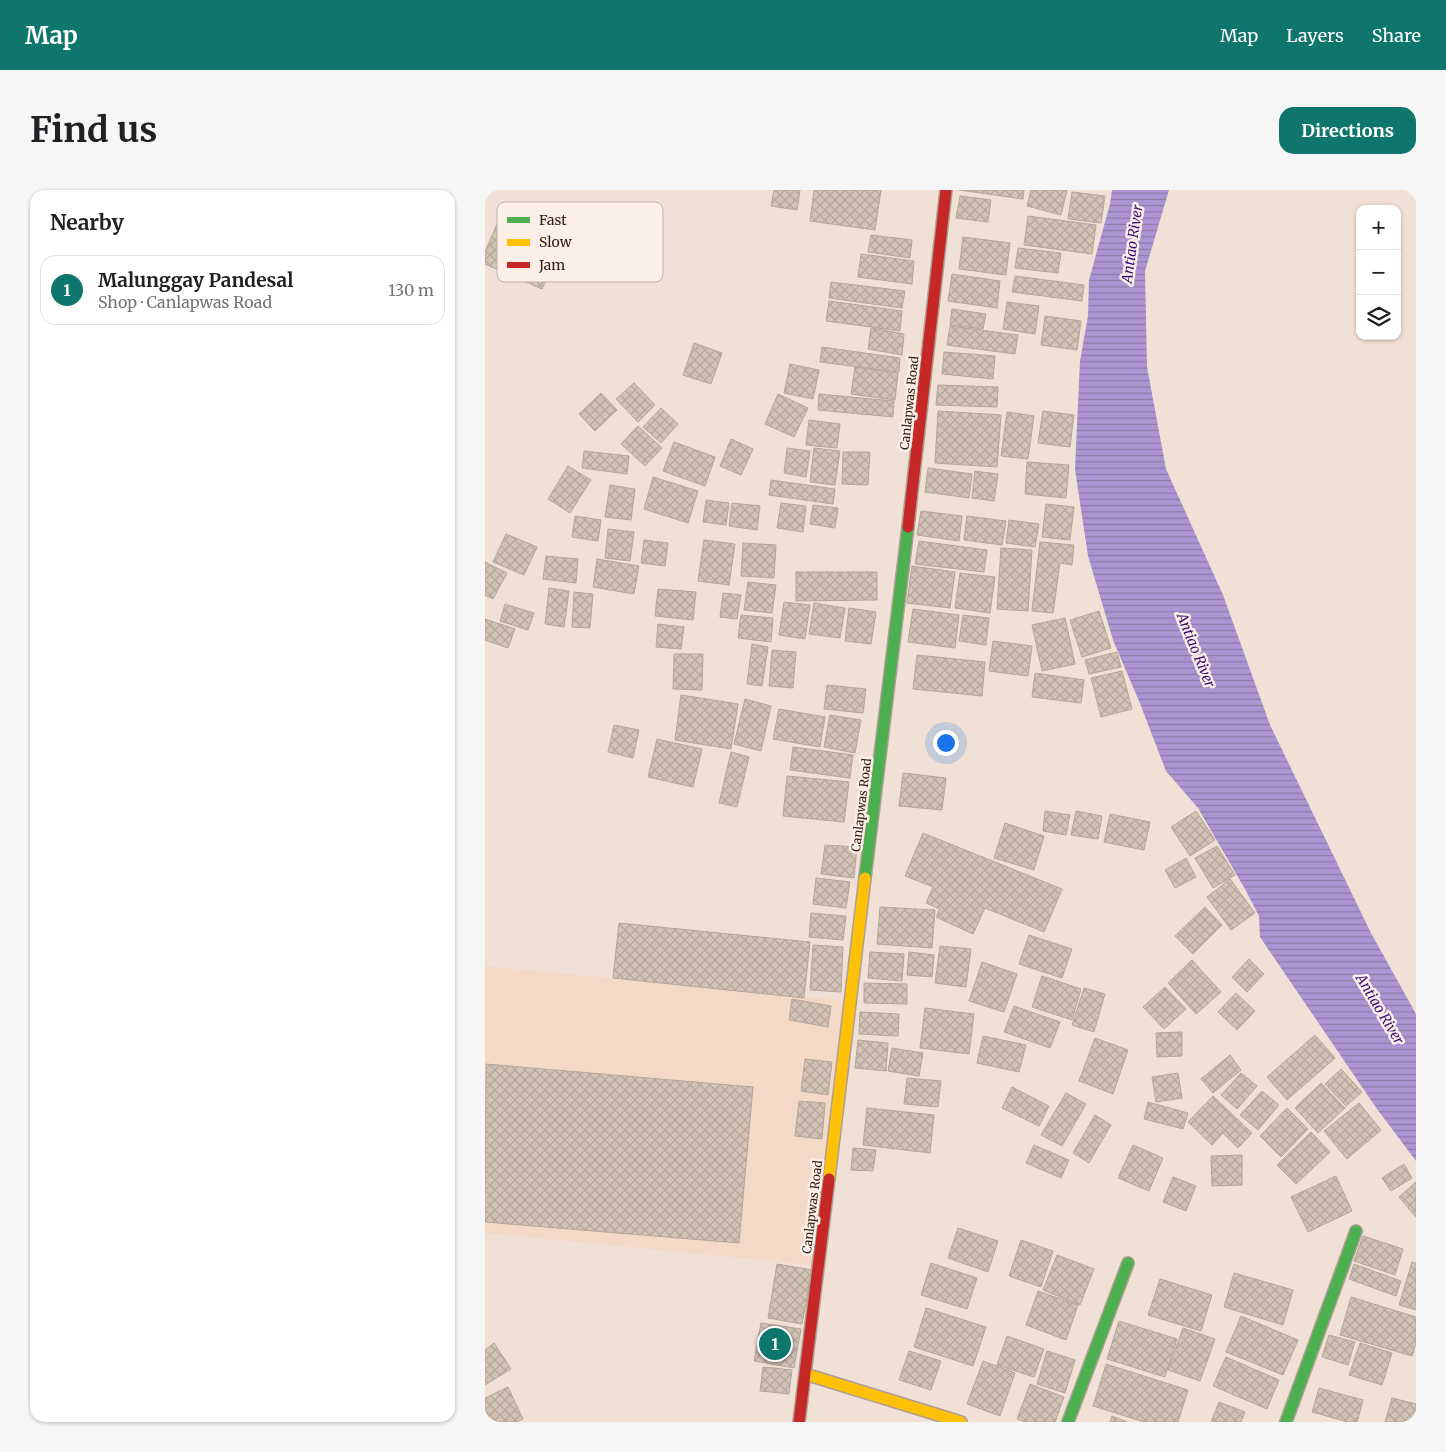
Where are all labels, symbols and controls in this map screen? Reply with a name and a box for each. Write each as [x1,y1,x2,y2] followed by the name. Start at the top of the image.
[25,20,78,51] text: Map
[1220,24,1258,47] text: Map
[1286,24,1344,47] text: Layers
[1372,24,1421,47] text: Share
[1279,107,1416,154] button: Directions
[30,108,157,152] text: Find us
[497,202,663,282] legend
[1117,203,1146,285] water label: Antiao River
[1356,205,1401,340] map controls
[1356,205,1401,250] button: +
[50,209,124,236] text: Nearby
[539,211,567,229] text: Fast
[539,233,572,251] text: Slow
[1356,250,1401,295] button: −
[538,256,565,274] text: Jam
[98,268,293,292] text: Malunggay Pandesal
[63,280,71,300] text: 1
[388,280,434,300] text: 130 m
[98,292,272,312] text: Shop · Canlapwas Road
[1356,295,1401,340] button: layers
[897,355,921,451] street label: Canlapwas Road
[1173,609,1219,690] water label: Antiao River
[933,730,959,756] your location
[848,757,874,853] street label: Canlapwas Road
[1352,970,1408,1048] water label: Antiao River
[799,1159,825,1255] street label: Canlapwas Road
[759,1325,791,1363] pin: 1

